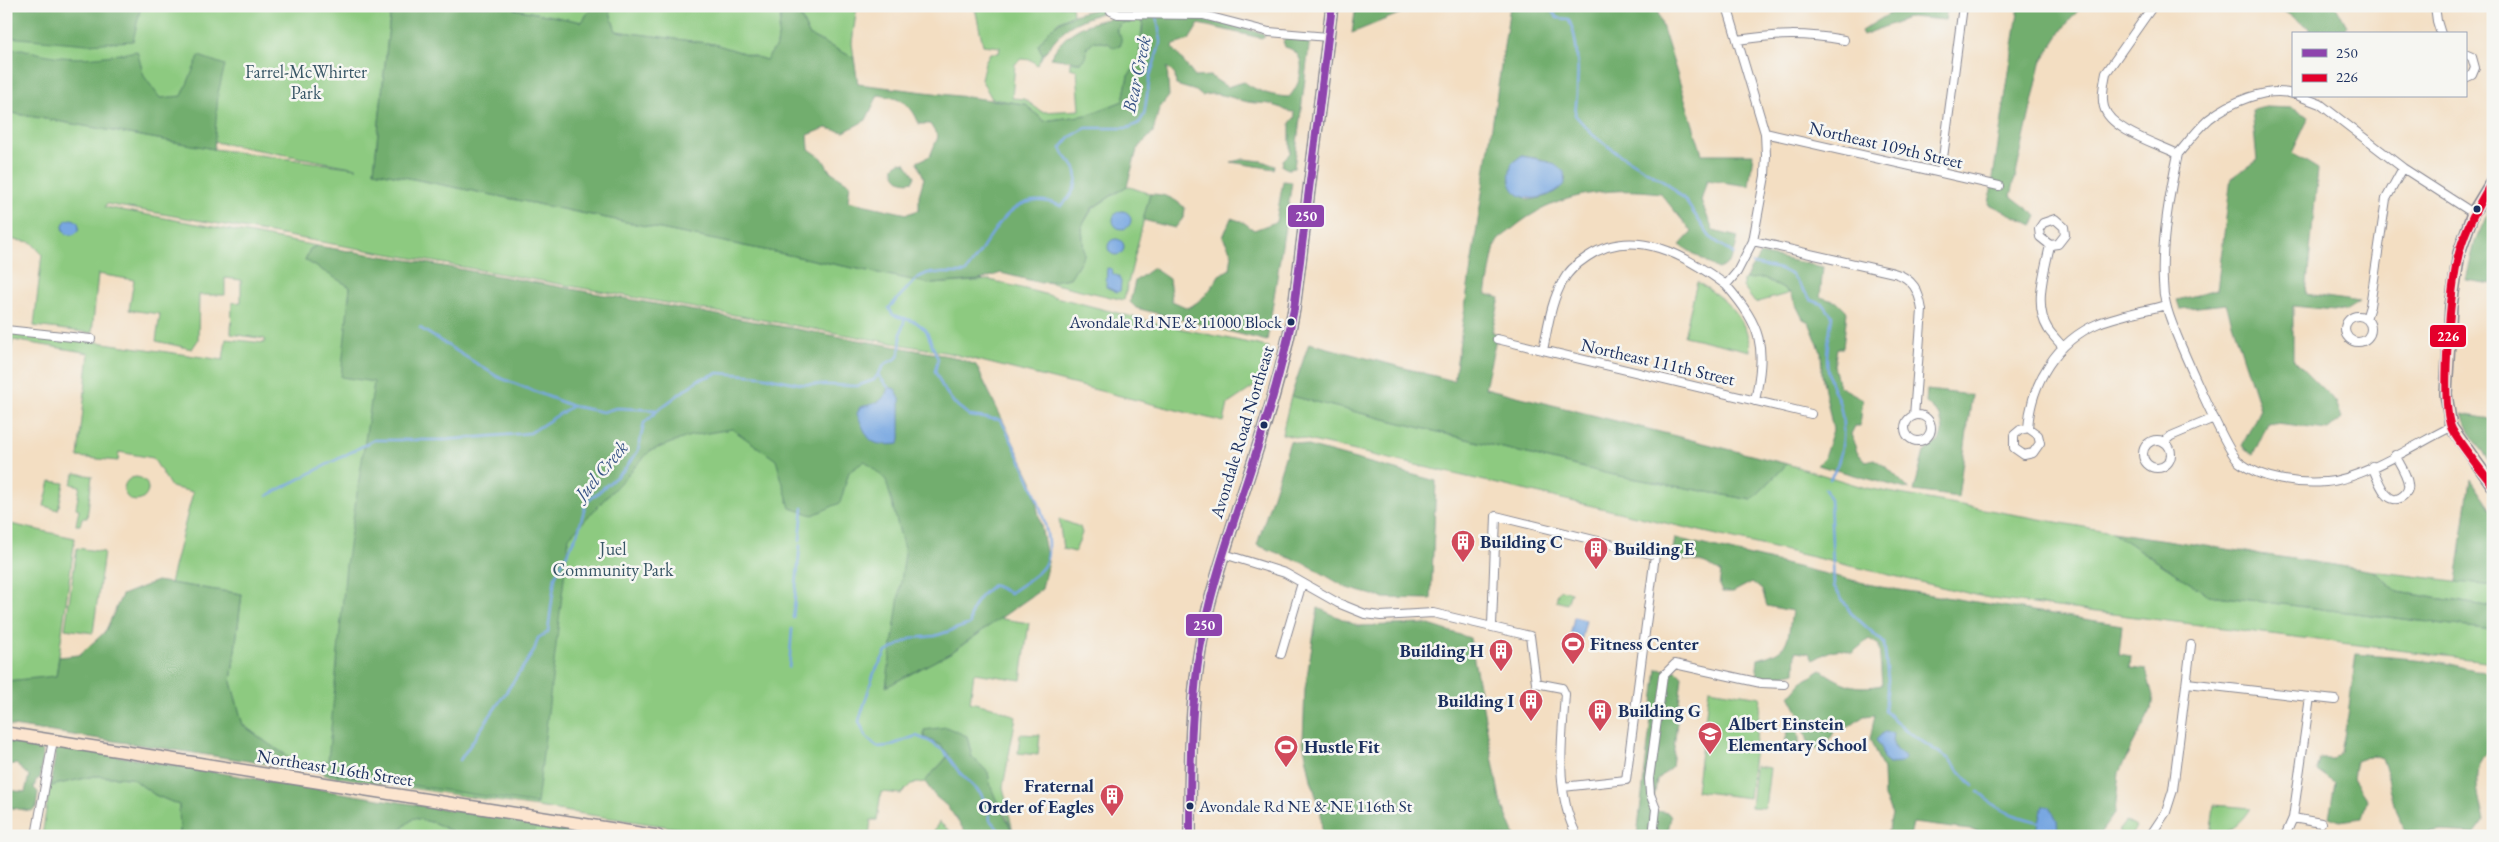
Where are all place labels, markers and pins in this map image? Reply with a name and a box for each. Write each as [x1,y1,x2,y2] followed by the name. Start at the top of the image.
[2472,204,2482,214] unlabelled marker
[1068,311,1283,333] place label: Avondale Rd NE & 11000 Block
[1286,317,1296,327] marker: Avondale Rd NE & 11000 Block
[1259,420,1269,430] unlabelled marker
[1450,529,1476,563] building icon: Building C
[1480,530,1563,553] place label: Building C
[1583,536,1609,570] building icon: Building E
[1614,537,1695,560] place label: Building E
[1560,631,1586,665] sports icon: Fitness Center
[1590,632,1699,655] place label: Fitness Center
[1488,638,1514,672] building icon: Building H
[1400,639,1485,662] place label: Building H
[1518,688,1544,722] building icon: Building I
[1437,689,1514,712] place label: Building I
[1587,698,1613,732] building icon: Building G
[1618,699,1701,722] place label: Building G
[1727,712,1867,756] place label: Albert Einstein Elementary School
[1697,721,1723,755] school or university icon: Albert Einstein Elementary School
[1273,734,1299,768] sports icon: Hustle Fit
[1304,735,1380,758] place label: Hustle Fit
[978,774,1094,818] place label: Fraternal Order of Eagles
[1099,783,1125,817] building icon: Fraternal Order of Eagles
[1198,795,1413,817] place label: Avondale Rd NE & NE 116th St
[1185,801,1195,811] marker: Avondale Rd NE & NE 116th St

